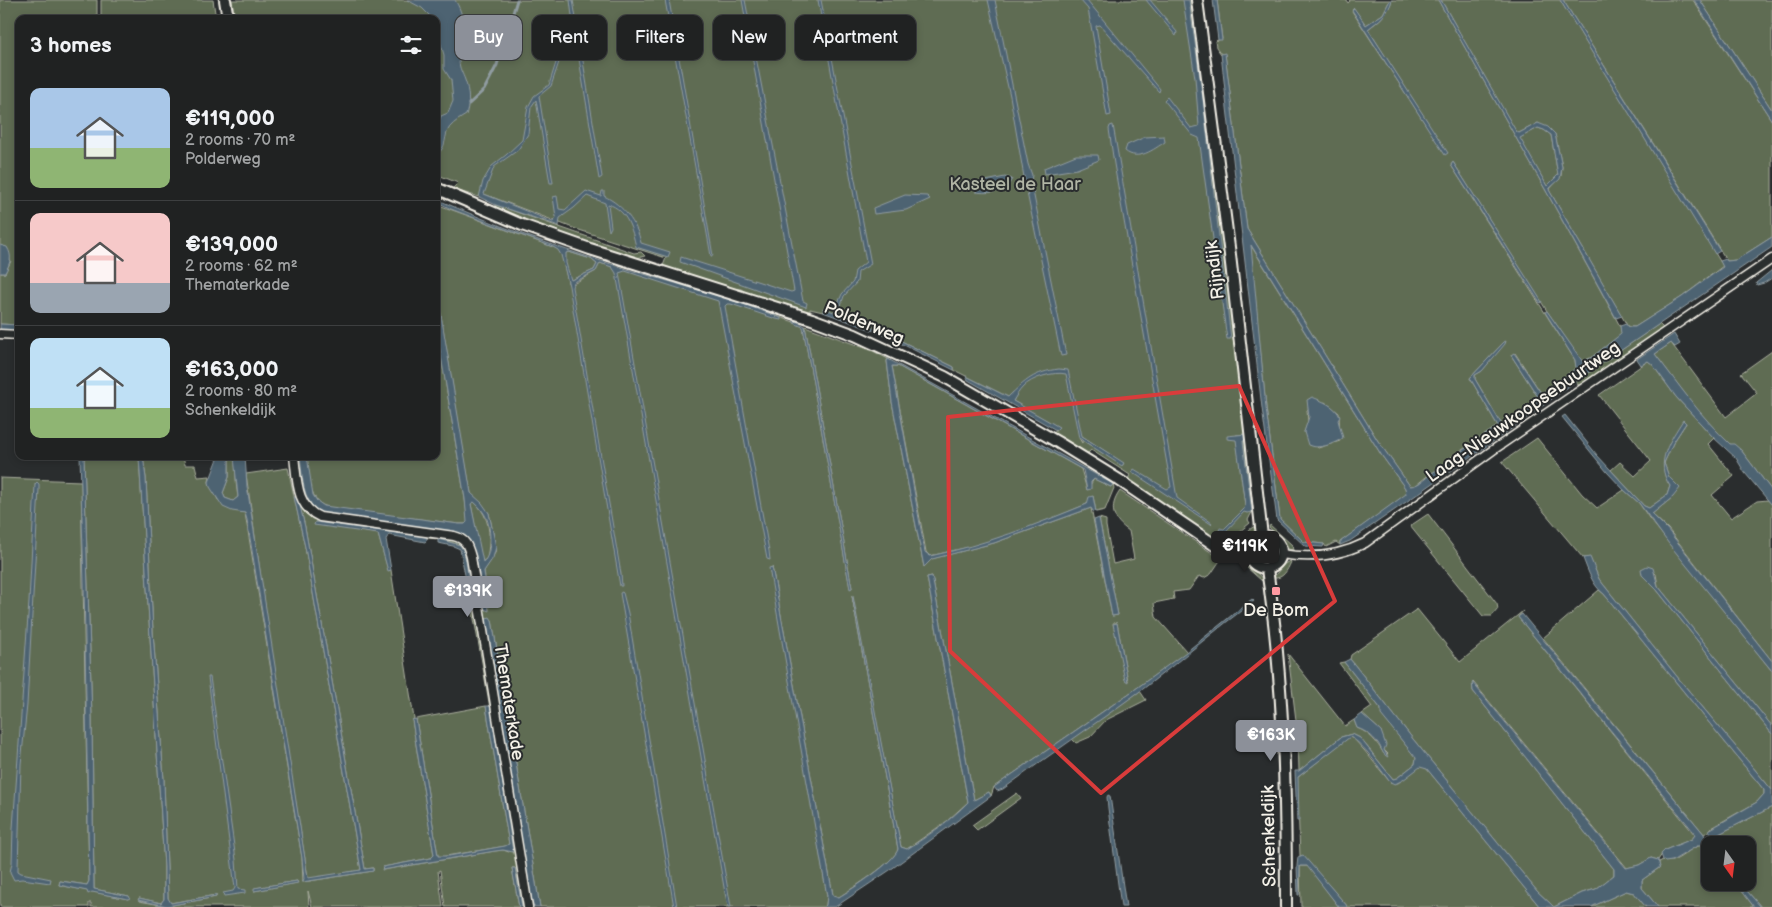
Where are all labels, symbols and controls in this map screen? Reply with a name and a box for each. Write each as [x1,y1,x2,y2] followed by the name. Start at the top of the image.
[455,15,522,60] chip: Buy
[532,15,607,60] chip: Rent
[617,15,703,60] chip: Filters
[713,15,785,60] chip: New
[795,15,916,60] chip: Apartment
[397,31,425,59] icon: filters
[30,33,112,58] text: 3 homes
[185,106,275,131] text: €119,000
[70,108,130,168] icon: home
[185,131,295,150] text: 2 rooms · 70 m²
[185,150,261,169] text: Polderweg
[949,174,1081,195] park label: Kasteel de Haar
[185,232,278,257] text: €139,000
[70,233,130,293] icon: home
[1201,239,1229,301] street label: Rijndijk
[185,257,298,276] text: 2 rooms · 62 m²
[185,276,290,295] text: Thematerkade
[821,297,907,349] street label: Polderweg
[1422,337,1624,487] street label: Laag-Nieuwkoopsebuurtweg
[185,357,279,382] text: €163,000
[70,358,130,418] icon: home
[185,382,297,401] text: 2 rooms · 80 m²
[185,401,276,420] text: Schenkeldijk
[1210,530,1280,573] pin: €119K
[1222,537,1268,556] text: €119K
[433,576,503,618] pin: €139K
[444,582,492,601] text: €139K
[1270,585,1282,597] marker: De Bom
[1243,600,1309,621] place label: De Bom
[489,642,529,762] street label: Thematerkade
[1236,720,1306,762] pin: €163K
[1247,726,1295,745] text: €163K
[1258,785,1280,887] street label: Schenkeldijk
[1701,836,1756,891] north arrow
[1701,836,1756,891] map controls

